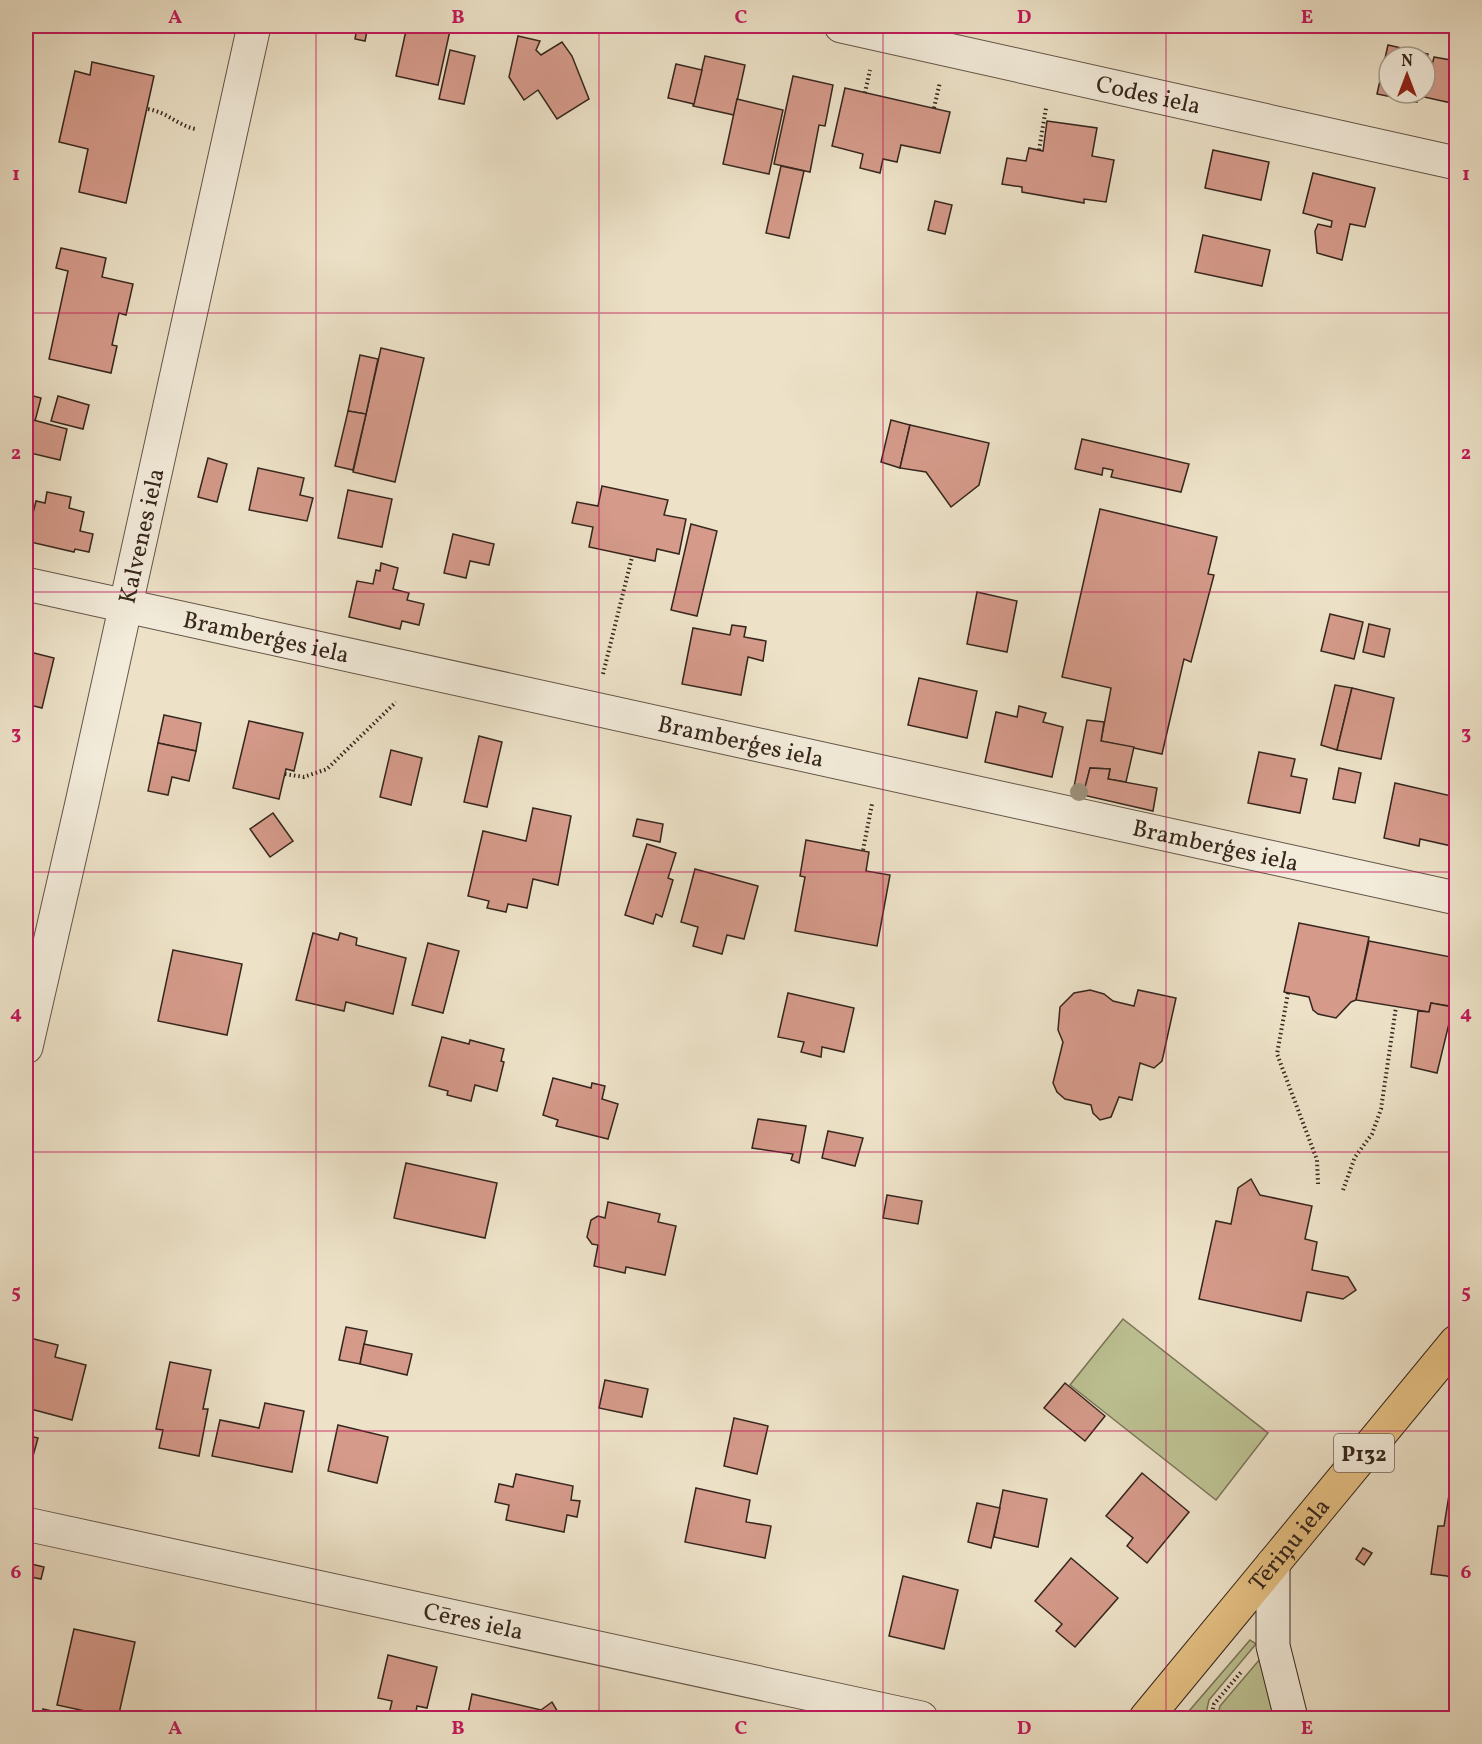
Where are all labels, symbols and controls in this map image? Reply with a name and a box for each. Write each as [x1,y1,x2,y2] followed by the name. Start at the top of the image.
[168,4,182,32] text: A
[451,4,465,32] text: B
[735,4,748,32] text: C
[1017,4,1031,32] text: D
[1301,4,1313,32] text: E
[1377,45,1437,105] north arrow
[1401,51,1413,73] text: N
[1092,68,1204,125] street label: Codes iela
[12,161,20,189] text: 1
[1462,161,1470,189] text: 1
[11,440,21,468] text: 2
[1461,440,1471,468] text: 2
[112,465,175,607] street label: Kalvenes iela
[180,604,352,673] street label: Bramberģes iela
[654,708,827,778] street label: Bramberģes iela
[11,720,21,748] text: 3
[1461,720,1471,748] text: 3
[1129,812,1302,882] street label: Bramberģes iela
[10,1000,22,1028] text: 4
[1460,1000,1472,1028] text: 4
[11,1279,21,1307] text: 5
[1461,1279,1471,1307] text: 5
[1334,1434,1394,1472] road number: P132
[1242,1492,1339,1600] street label: Tēriņu iela
[11,1559,22,1587] text: 6
[1461,1559,1472,1587] text: 6
[420,1596,526,1650] street label: Cēres iela
[168,1715,182,1743] text: A
[451,1715,465,1743] text: B
[735,1715,748,1743] text: C
[1017,1715,1031,1743] text: D
[1301,1715,1313,1743] text: E

